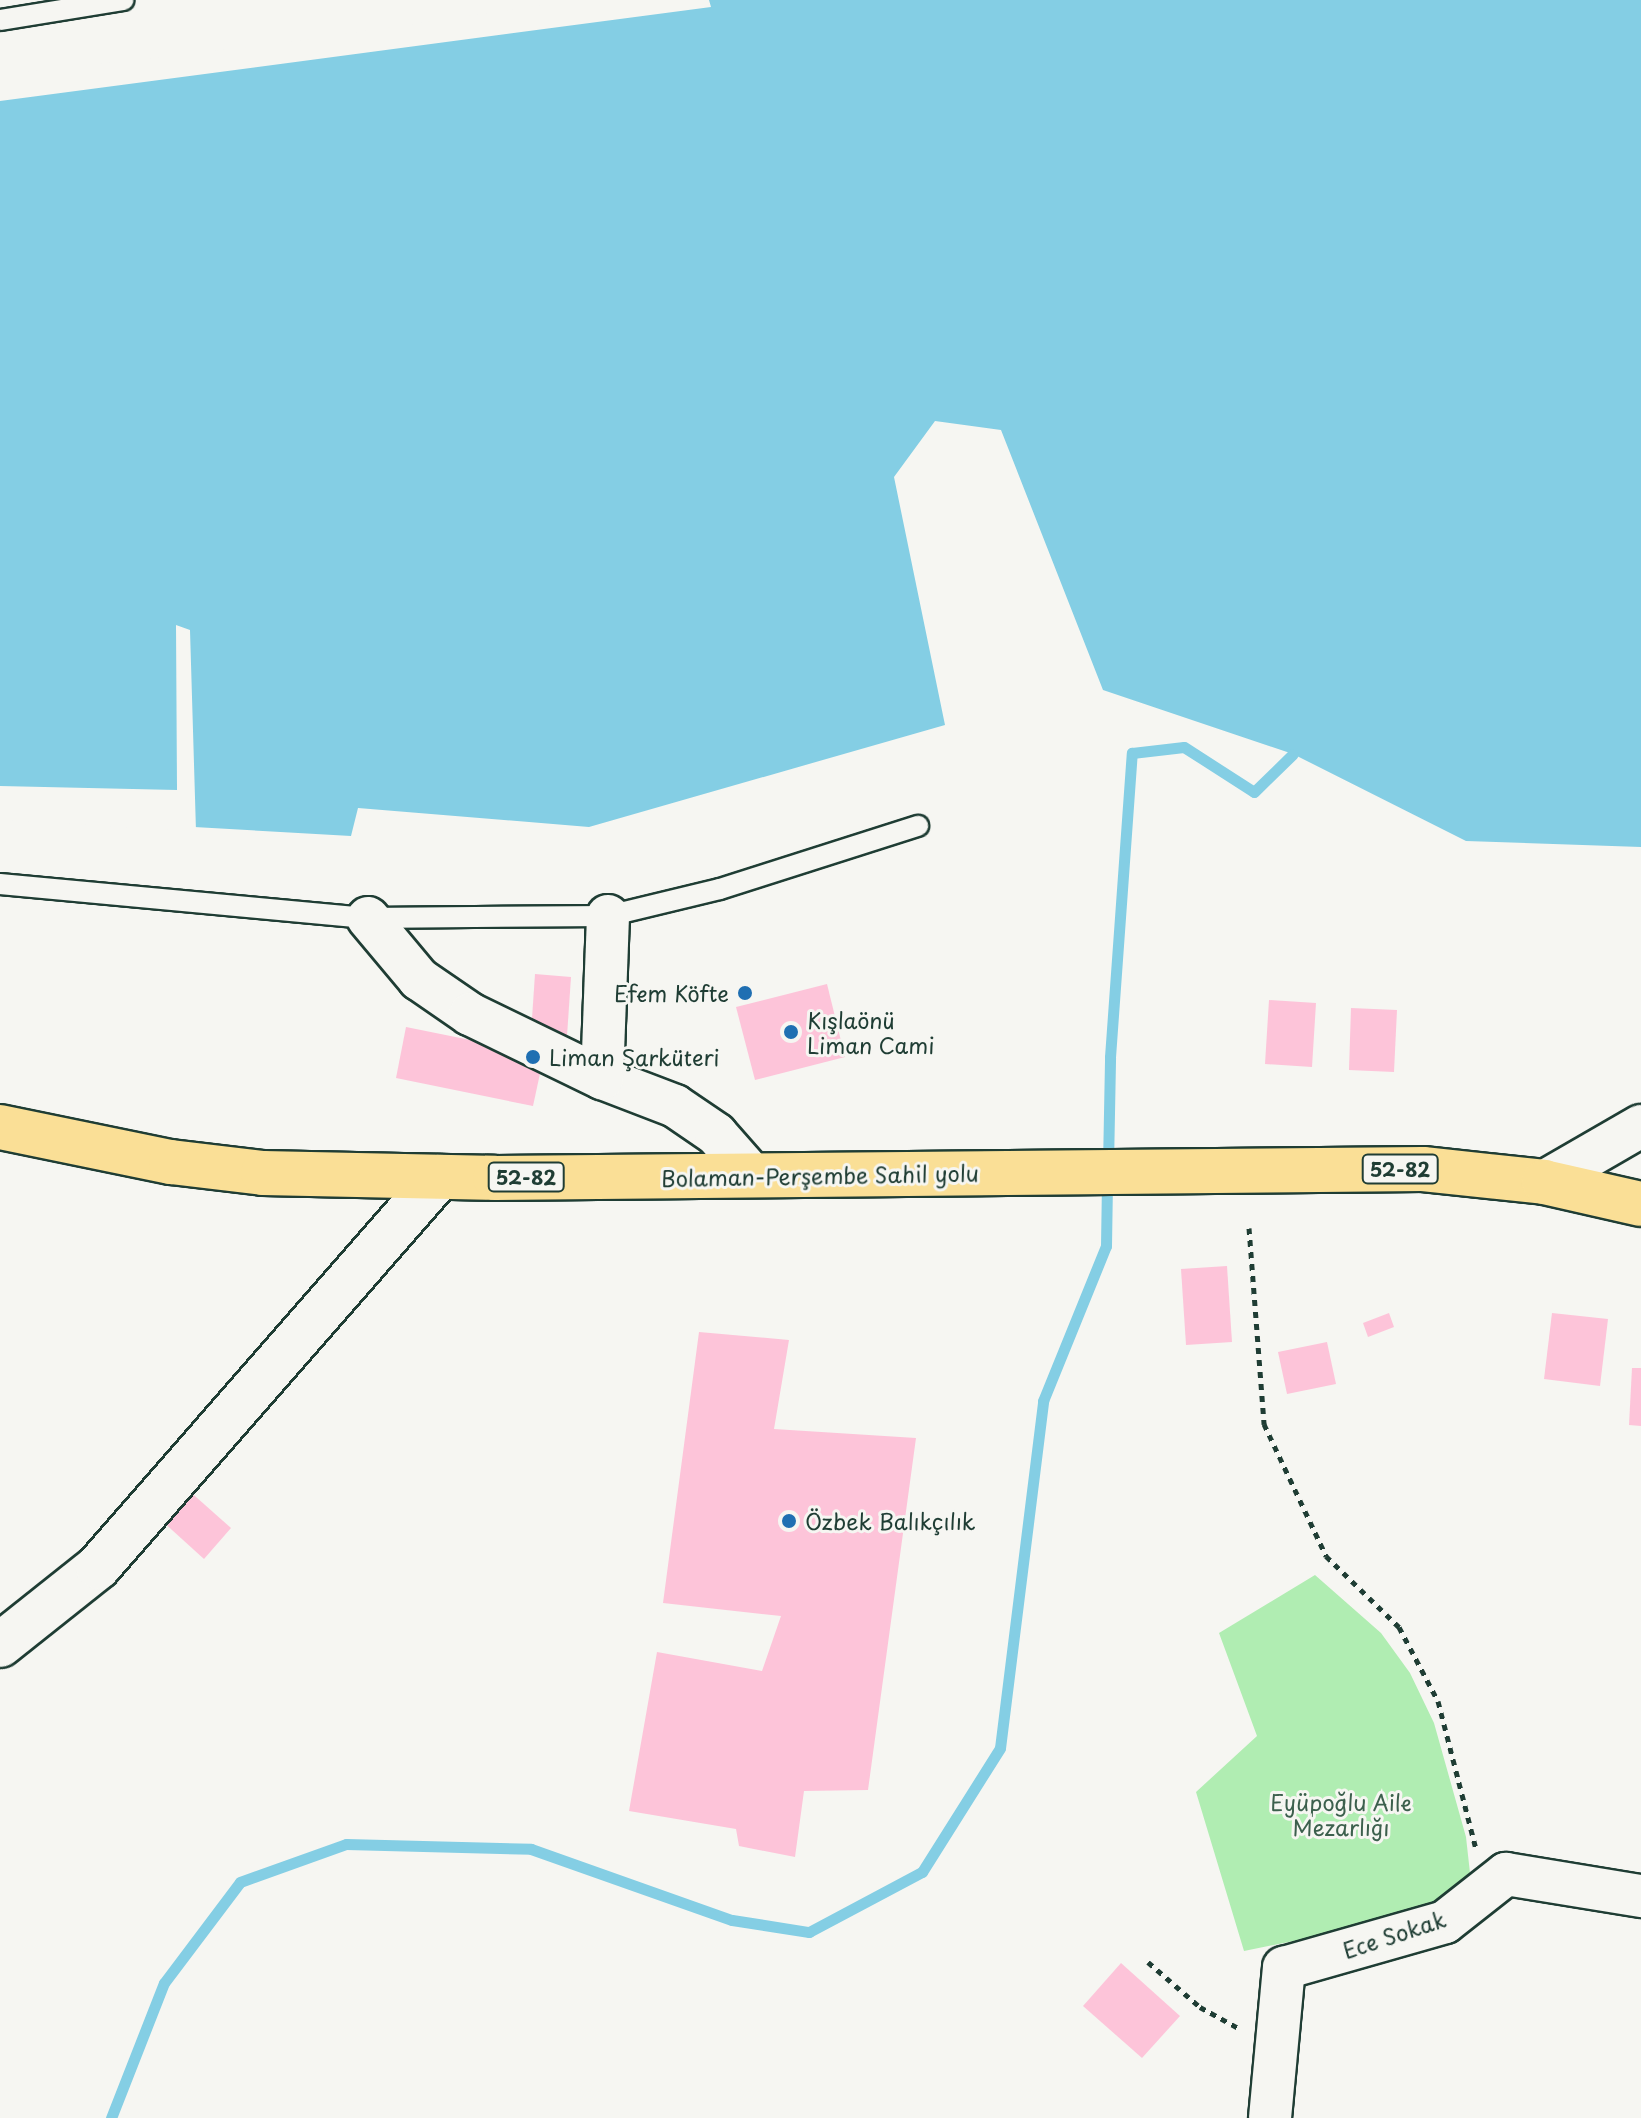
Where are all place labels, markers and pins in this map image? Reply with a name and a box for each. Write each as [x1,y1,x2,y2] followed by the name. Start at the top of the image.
[613,980,729,1006] place label: Efem Köfte
[736,984,754,1002] marker: Efem Köfte
[807,1006,935,1058] place label: Kışlaönü Liman Cami
[782,1023,800,1041] marker: Kışlaönü Liman Cami
[549,1044,720,1070] place label: Liman Şarküteri
[524,1048,542,1066] marker: Liman Şarküteri
[805,1508,976,1534] place label: Özbek Balıkçılık
[780,1512,798,1530] marker: Özbek Balıkçılık

